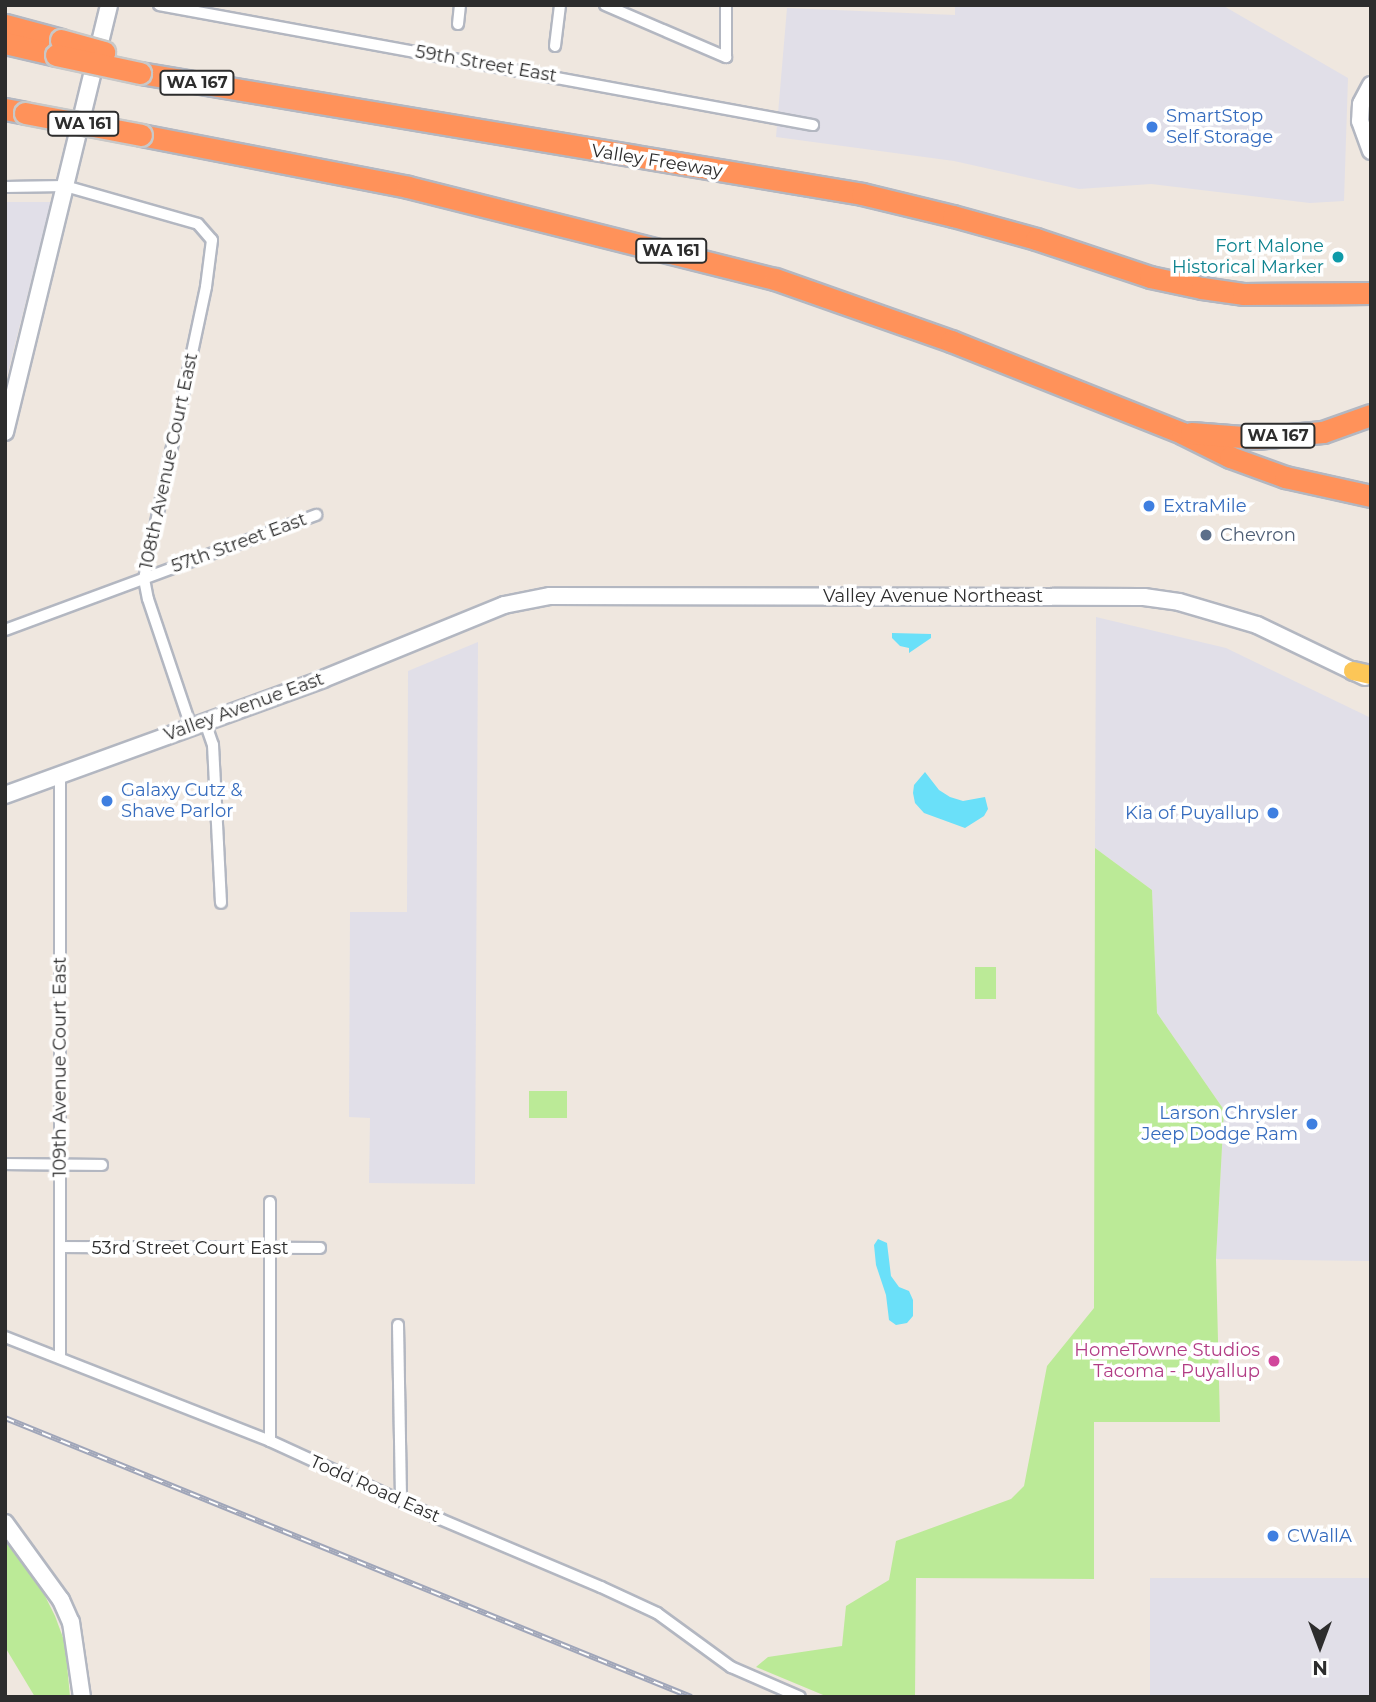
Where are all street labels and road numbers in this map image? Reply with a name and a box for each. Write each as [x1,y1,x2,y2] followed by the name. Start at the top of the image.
[414,41,558,87] street label: 59th Street East
[158,71,235,96] road number: WA 167
[46,112,120,136] road number: WA 161
[590,140,724,182] street label: Valley Freeway
[634,238,708,264] road number: WA 161
[136,351,202,571] street label: 108th Avenue Court East
[1240,424,1316,448] road number: WA 167
[168,509,310,577] street label: 57th Street East
[823,585,1043,607] street label: Valley Avenue Northeast
[161,668,327,746] street label: Valley Avenue East
[49,957,71,1177] street label: 109th Avenue Court East
[91,1237,289,1259] street label: 53rd Street Court East
[307,1451,443,1527] street label: Todd Road East

